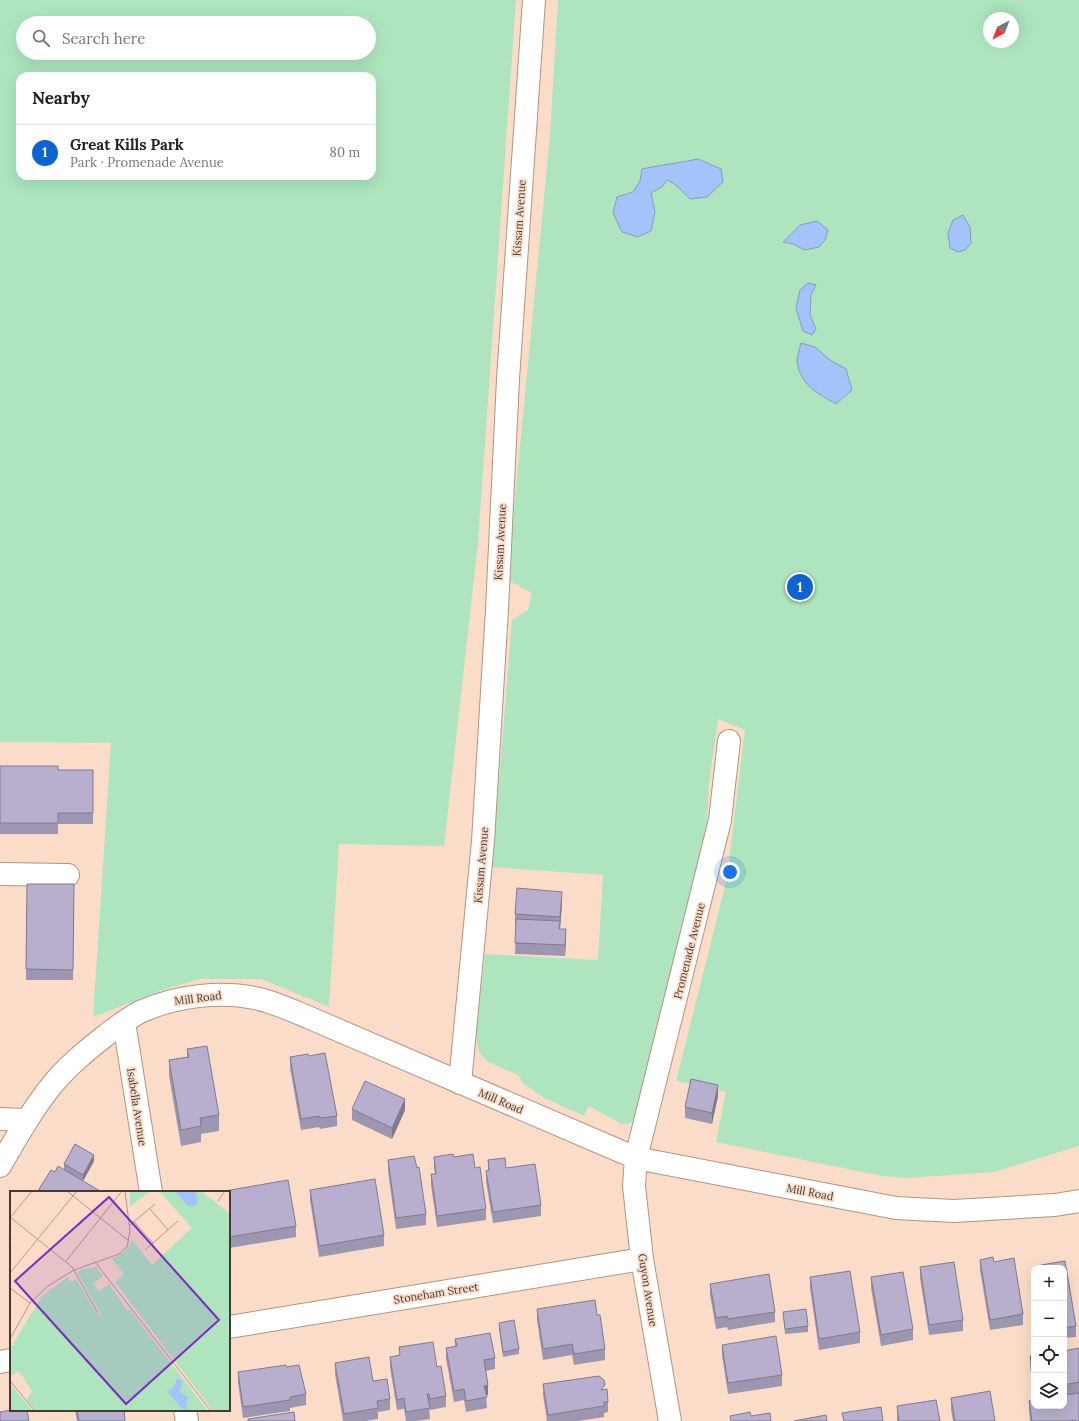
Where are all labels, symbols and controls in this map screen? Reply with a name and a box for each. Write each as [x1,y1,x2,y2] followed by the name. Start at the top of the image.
[983,12,1019,48] north arrow
[16,16,376,60] search box
[30,27,52,49] icon: search
[62,29,145,48] text: Search here
[32,87,90,109] text: Nearby
[70,135,184,154] text: Great Kills Park
[42,144,48,161] text: 1
[330,144,360,161] text: 80 m
[70,154,224,171] text: Park · Promenade Avenue
[509,179,529,257] street label: Kissam Avenue
[491,503,509,581] street label: Kissam Avenue
[787,572,813,602] pin: 1
[471,826,491,904] street label: Kissam Avenue
[720,862,740,882] your location
[670,901,708,1001] street label: Promenade Avenue
[174,988,223,1008] street label: Mill Road
[124,1067,150,1147] street label: Isabella Avenue
[476,1085,526,1117] street label: Mill Road
[785,1181,835,1203] street label: Mill Road
[10,1191,230,1411] inset map
[635,1252,661,1328] street label: Guyon Avenue
[1031,1265,1067,1409] map controls
[1031,1265,1067,1301] button: +
[393,1279,480,1307] street label: Stoneham Street
[1031,1301,1067,1337] button: −
[1031,1337,1067,1373] button: locate
[1031,1373,1067,1409] button: layers

